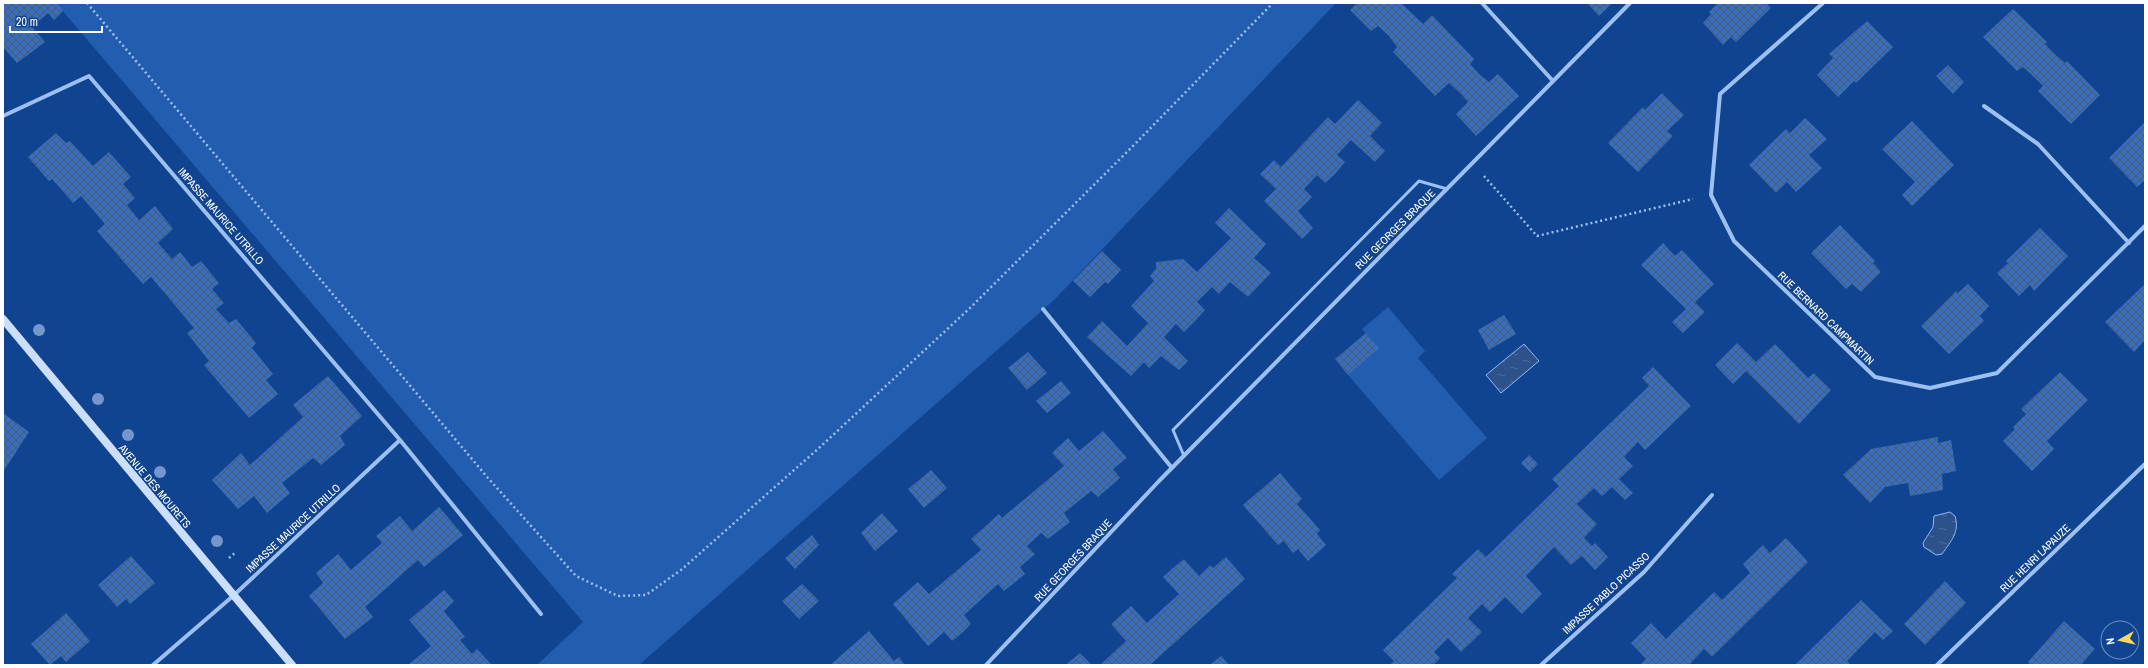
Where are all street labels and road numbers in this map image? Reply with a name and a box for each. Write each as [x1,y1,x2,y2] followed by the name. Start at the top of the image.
[175,165,267,267] street label: IMPASSE MAURICE UTRILLO
[1352,186,1438,272] street label: RUE GEORGES BRAQUE
[1775,268,1877,368] street label: RUE BERNARD CAMPMARTIN
[115,440,194,531] street label: AVENUE DES MOURETS
[243,481,343,575] street label: IMPASSE MAURICE UTRILLO
[1031,516,1115,604] street label: RUE GEORGES BRAQUE
[1997,521,2073,595] street label: RUE HENRI LAPAUZE
[1560,549,1652,637] street label: IMPASSE PABLO PICASSO

